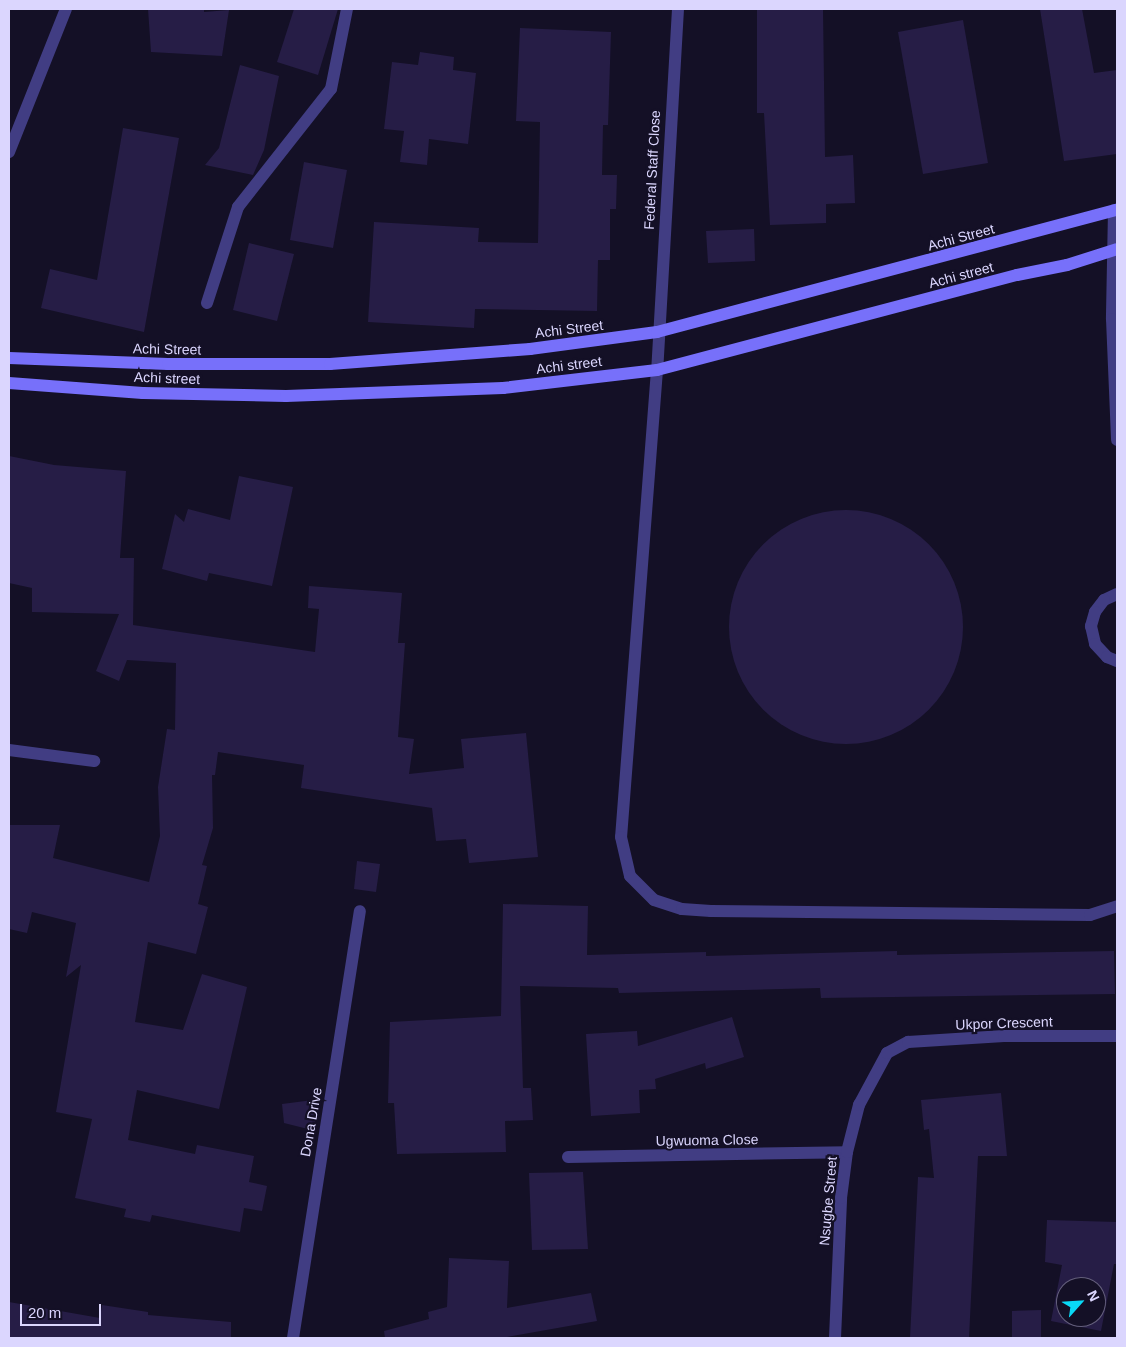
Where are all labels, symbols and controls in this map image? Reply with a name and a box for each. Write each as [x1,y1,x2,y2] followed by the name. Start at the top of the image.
[640,110,664,230] street label: Federal Staff Close
[926,220,996,254] street label: Achi Street
[927,258,995,292] street label: Achi street
[534,316,604,342] street label: Achi Street
[133,340,201,358] street label: Achi Street
[535,353,603,377] street label: Achi street
[134,368,200,388] street label: Achi street
[955,1013,1053,1033] street label: Ukpor Crescent
[297,1086,325,1158] street label: Dona Drive
[656,1131,758,1149] street label: Ugwuoma Close
[816,1156,840,1246] street label: Nsugbe Street
[1056,1277,1106,1327] north arrow
[1084,1288,1103,1304] text: N
[22,1294,104,1326] scale bar
[28,1304,61,1321] text: 20 m

